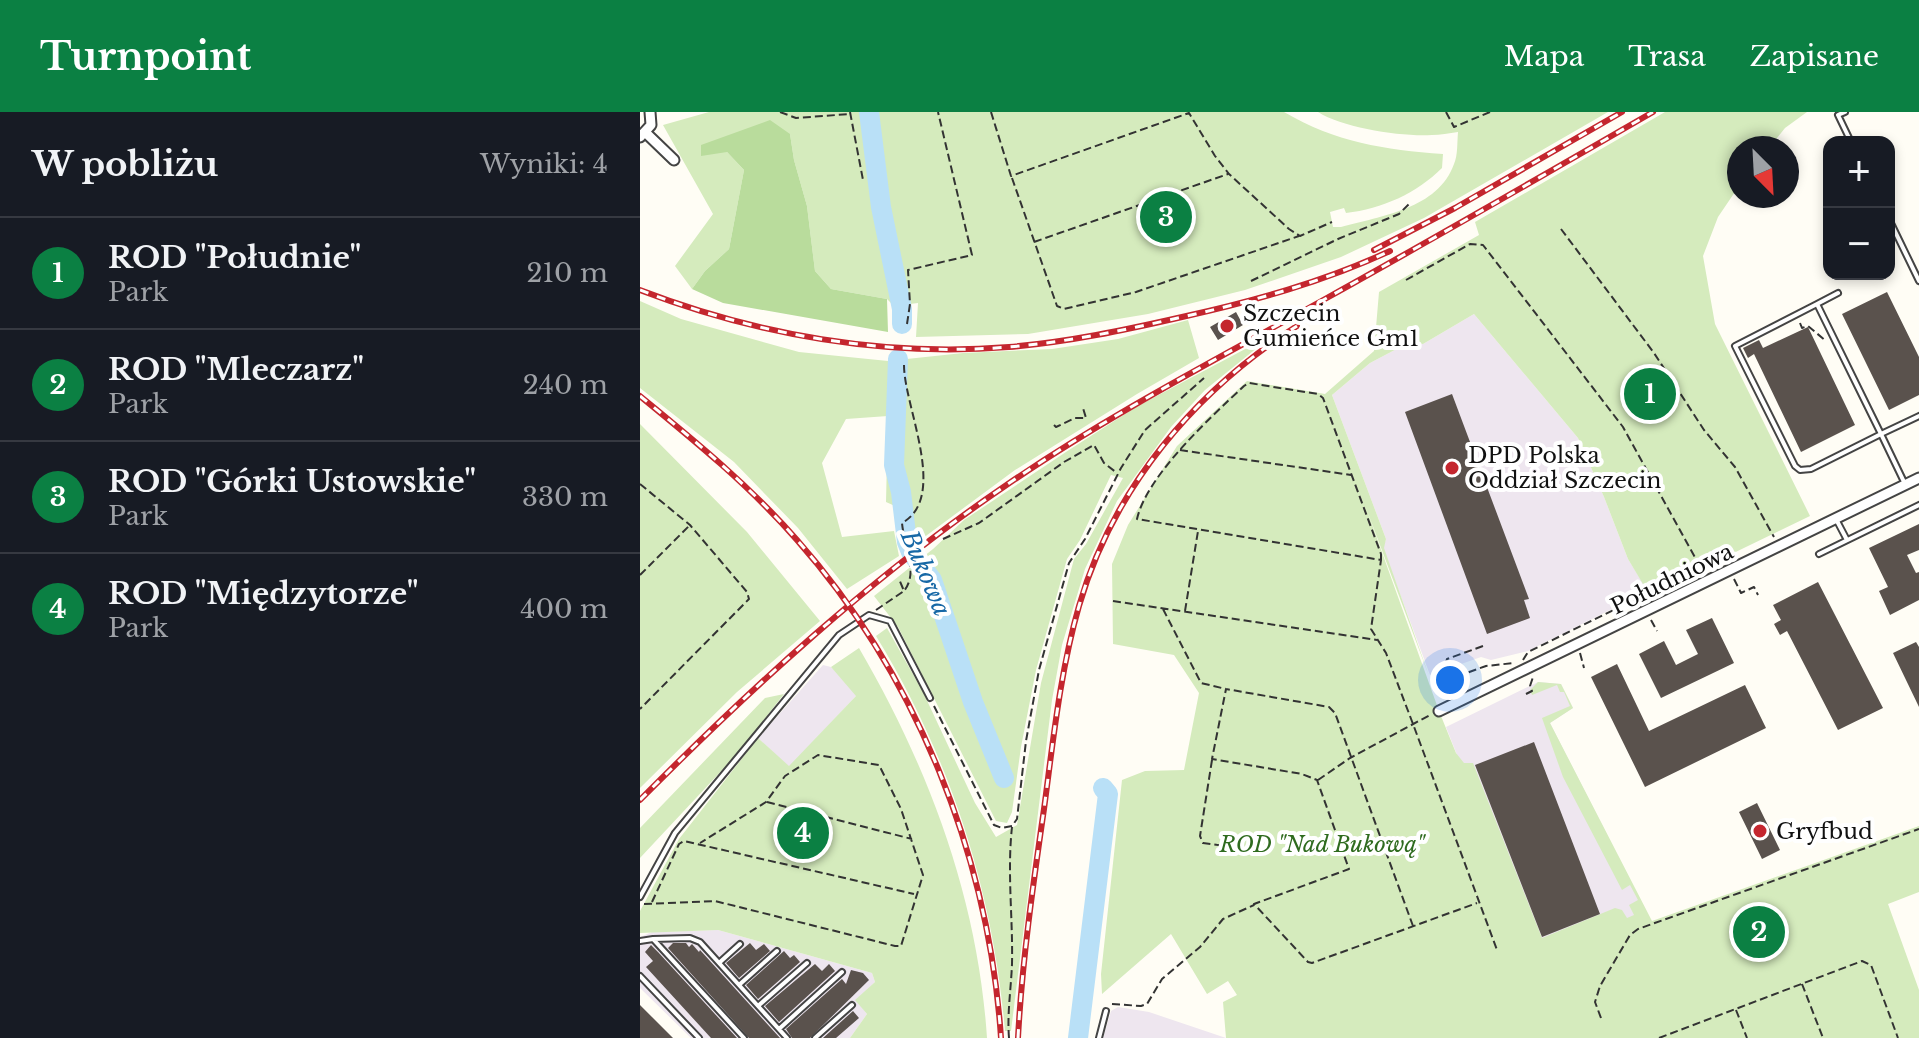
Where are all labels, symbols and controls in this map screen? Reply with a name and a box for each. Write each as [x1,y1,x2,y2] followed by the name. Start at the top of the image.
[40,33,251,80] text: Turnpoint
[1504,39,1584,74] text: Mapa
[1628,39,1706,74] text: Trasa
[1750,39,1879,74] text: Zapisane
[1727,136,1799,208] north arrow
[1823,136,1895,280] map controls
[1823,136,1895,208] button: +
[32,143,218,185] text: W pobliżu
[480,148,608,180] text: Wyniki: 4
[1140,187,1192,247] pin: 3
[1823,208,1895,280] button: −
[108,239,361,276] text: ROD "Południe"
[52,257,64,289] text: 1
[526,257,608,289] text: 210 m
[108,276,168,308] text: Park
[1243,300,1419,352] place label: Szczecin Gumieńce Gm1
[1218,317,1236,335] marker: Szczecin Gumieńce Gm1
[108,351,364,388] text: ROD "Mleczarz"
[1624,364,1676,424] pin: 1
[50,369,66,401] text: 2
[523,369,608,401] text: 240 m
[108,388,168,420] text: Park
[1468,442,1661,494] place label: DPD Polska Oddział Szczecin
[1443,459,1461,477] marker: DPD Polska Oddział Szczecin
[108,463,476,500] text: ROD "Górki Ustowskie"
[50,481,66,513] text: 3
[522,481,608,513] text: 330 m
[108,500,168,532] text: Park
[895,525,957,620] water label: Bukowa
[1606,537,1738,620] street label: Południowa
[108,575,419,612] text: ROD "Międzytorze"
[49,593,67,625] text: 4
[520,593,608,625] text: 400 m
[108,612,168,644] text: Park
[1430,660,1470,700] your location
[777,803,829,863] pin: 4
[1776,818,1873,845] place label: Gryfbud
[1751,822,1769,840] marker: Gryfbud
[1219,831,1427,858] park label: ROD "Nad Bukową"
[1733,902,1785,962] pin: 2

